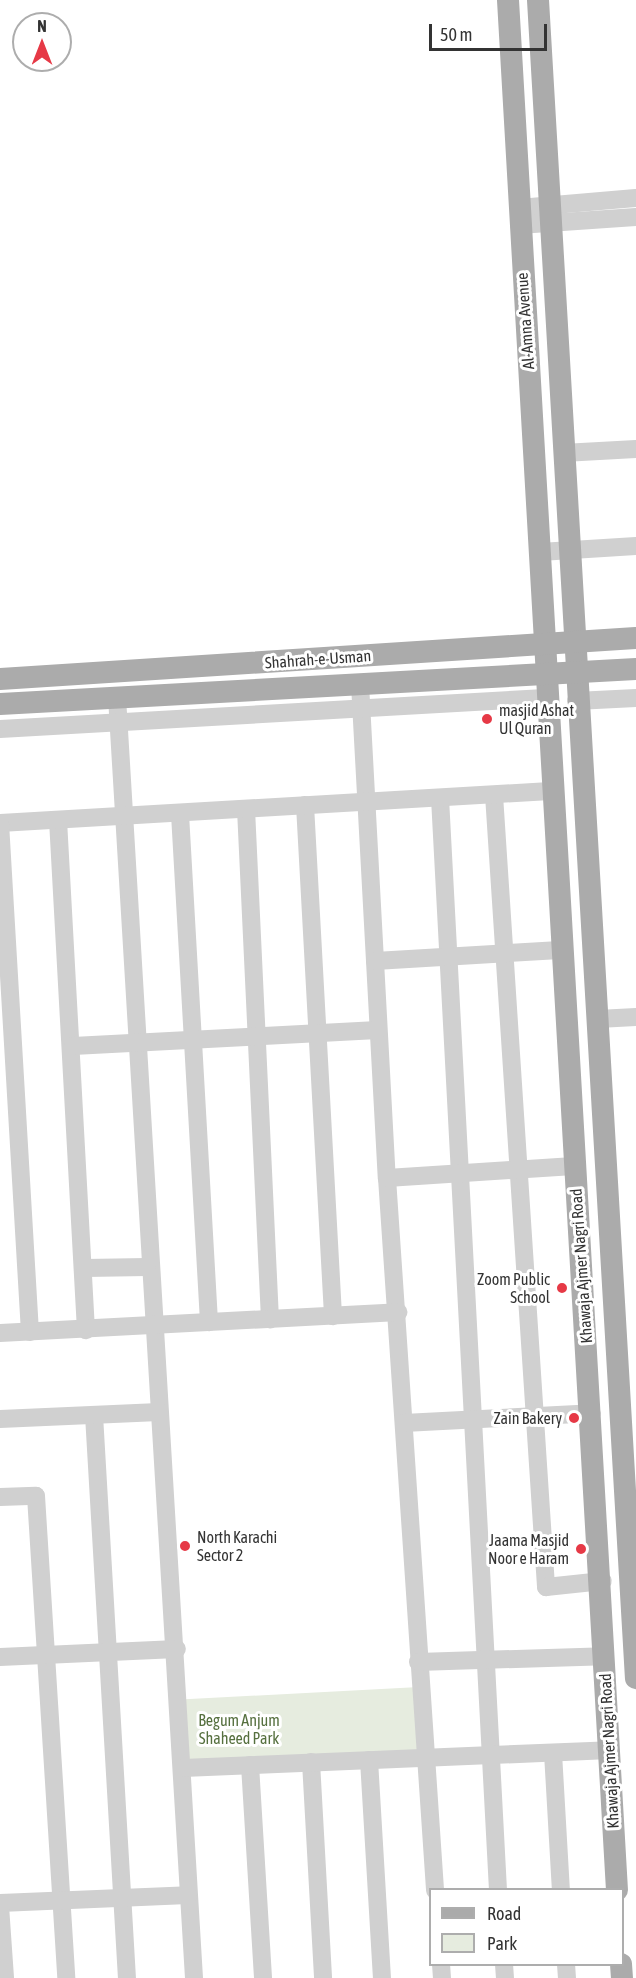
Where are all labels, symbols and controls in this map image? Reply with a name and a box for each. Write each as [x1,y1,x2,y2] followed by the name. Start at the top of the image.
[12,12,72,72] north arrow
[432,12,550,50] scale bar
[37,17,47,35] text: N
[440,24,472,45] text: 50 m
[512,272,538,370] street label: Al-Amna Avenue
[264,646,372,672] street label: Shahrah-e-Usman
[499,700,574,738] place label: masjid Ashat Ul Quran
[480,712,494,726] marker: masjid Ashat Ul Quran
[566,1188,596,1344] street label: Khawaja Ajmer Nagri Road
[477,1269,550,1307] place label: Zoom Public School
[555,1281,569,1295] marker: Zoom Public School
[493,1408,562,1428] place label: Zain Bakery
[567,1411,581,1425] marker: Zain Bakery
[197,1527,277,1565] place label: North Karachi Sector 2
[488,1530,569,1568] place label: Jaama Masjid Noor e Haram
[178,1539,192,1553] marker: North Karachi Sector 2
[574,1542,588,1556] marker: Jaama Masjid Noor e Haram
[595,1673,623,1829] street label: Khawaja Ajmer Nagri Road
[198,1710,280,1748] park label: Begum Anjum Shaheed Park
[429,1888,624,1966] legend
[487,1903,521,1924] text: Road
[487,1933,517,1954] text: Park

